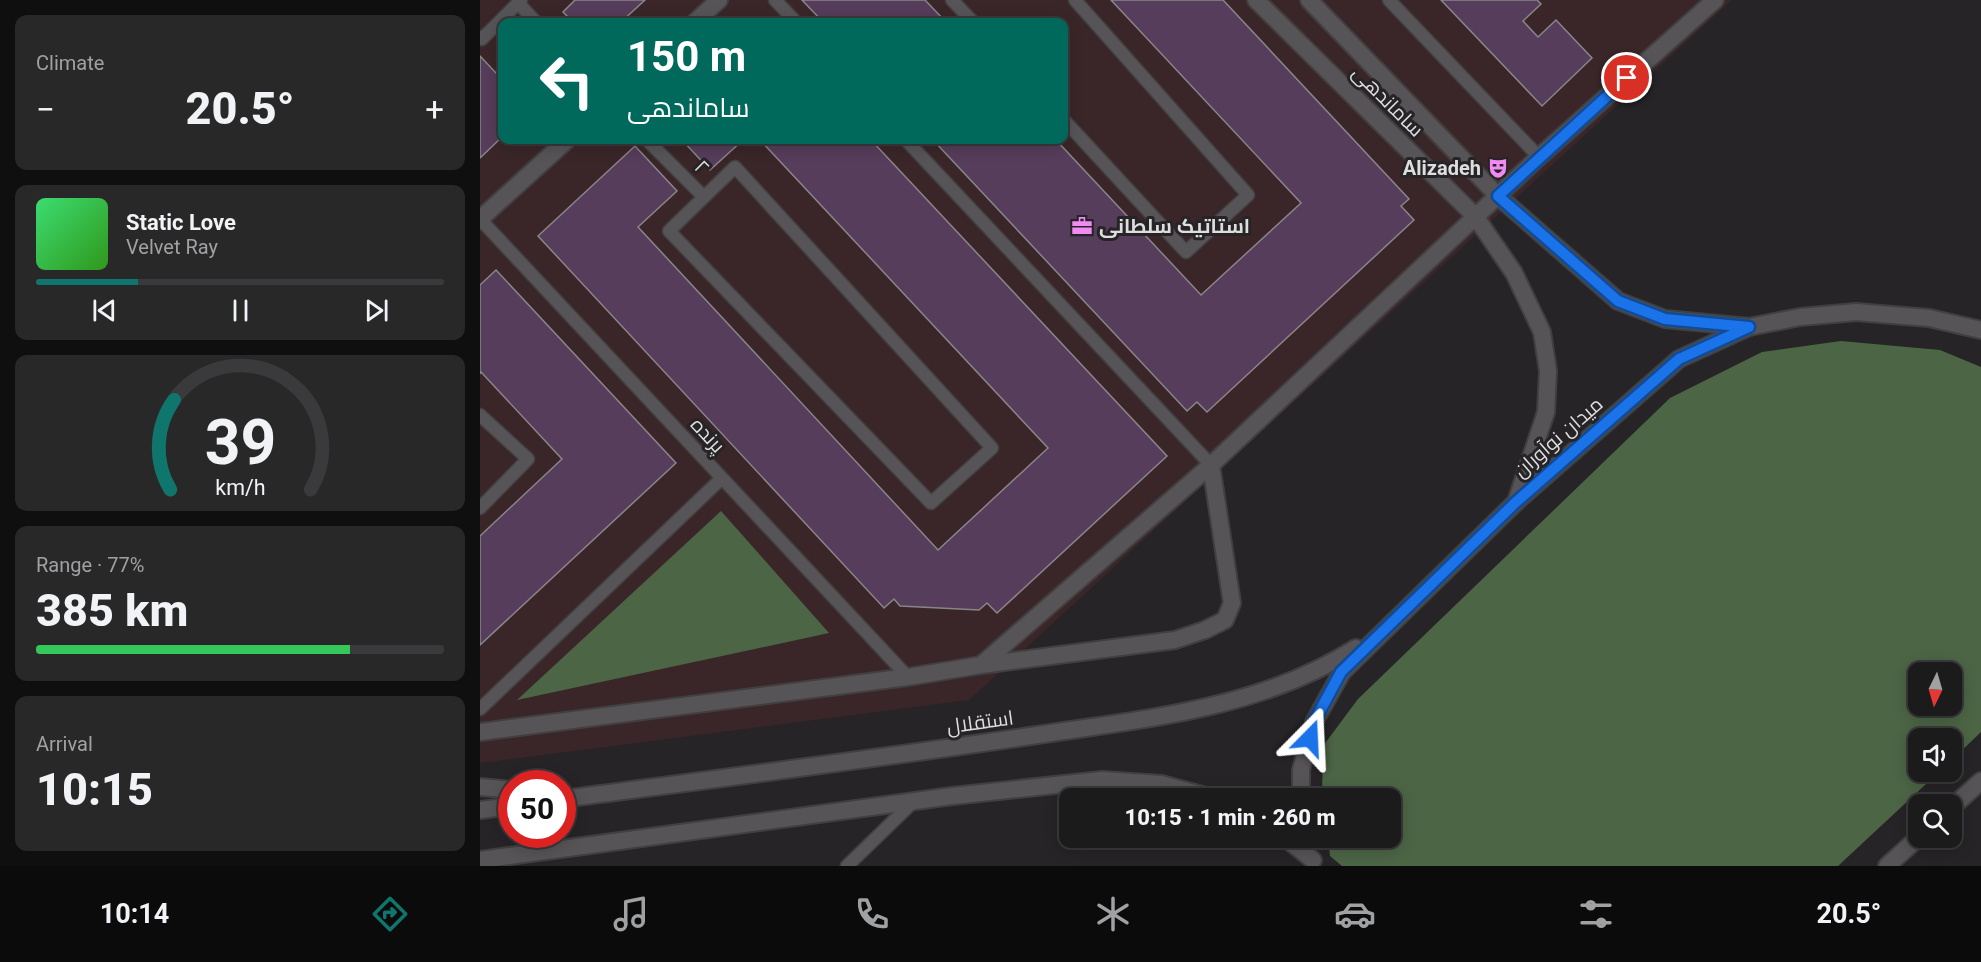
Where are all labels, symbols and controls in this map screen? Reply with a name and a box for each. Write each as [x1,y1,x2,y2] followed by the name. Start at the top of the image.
[627,32,746,81] text: 150 m
[528,42,606,120] icon: left
[36,51,104,75] text: Climate
[1601,52,1652,103] pin
[1347,60,1429,142] street label: ساماندهی
[1610,61,1643,94] icon: arrive
[186,82,295,135] text: 20.5°
[36,90,55,129] text: −
[425,90,444,129] text: +
[627,92,750,124] text: ساماندهی
[690,155,714,179] street label: ۲
[1403,156,1481,180] place label: Alizadeh
[1486,156,1510,180] theatre icon: Alizadeh
[126,210,236,235] text: Static Love
[1070,214,1094,238] office icon: استاتیک سلطانی
[1099,214,1250,238] place label: استاتیک سلطانی
[126,235,218,259] text: Velvet Ray
[88,294,121,327] icon: previous
[224,294,257,327] icon: pause
[360,294,393,327] icon: next
[1509,392,1608,483] street label: میدان نوآوران
[204,406,276,479] text: 39
[685,413,731,459] street label: پرنده
[215,475,265,500] text: km/h
[36,553,144,577] text: Range · 77%
[36,584,188,637] text: 385 km
[1908,662,1962,716] north arrow
[1908,662,1962,848] map controls
[945,705,1015,740] street label: استقلال
[1278,706,1342,770] position arrow
[1908,728,1962,782] button: sound
[36,732,93,756] text: Arrival
[36,763,153,816] text: 10:15
[498,770,576,848] speed limit sign: 50
[1908,794,1962,848] button: search
[1125,805,1335,830] text: 10:15 · 1 min · 260 m
[369,893,411,935] icon: directions
[610,893,652,935] icon: music
[851,893,893,935] icon: phone
[1092,893,1134,935] icon: climate
[1334,893,1376,935] icon: car
[1575,893,1617,935] icon: filters
[100,898,169,930] text: 10:14
[1816,898,1881,930] text: 20.5°

